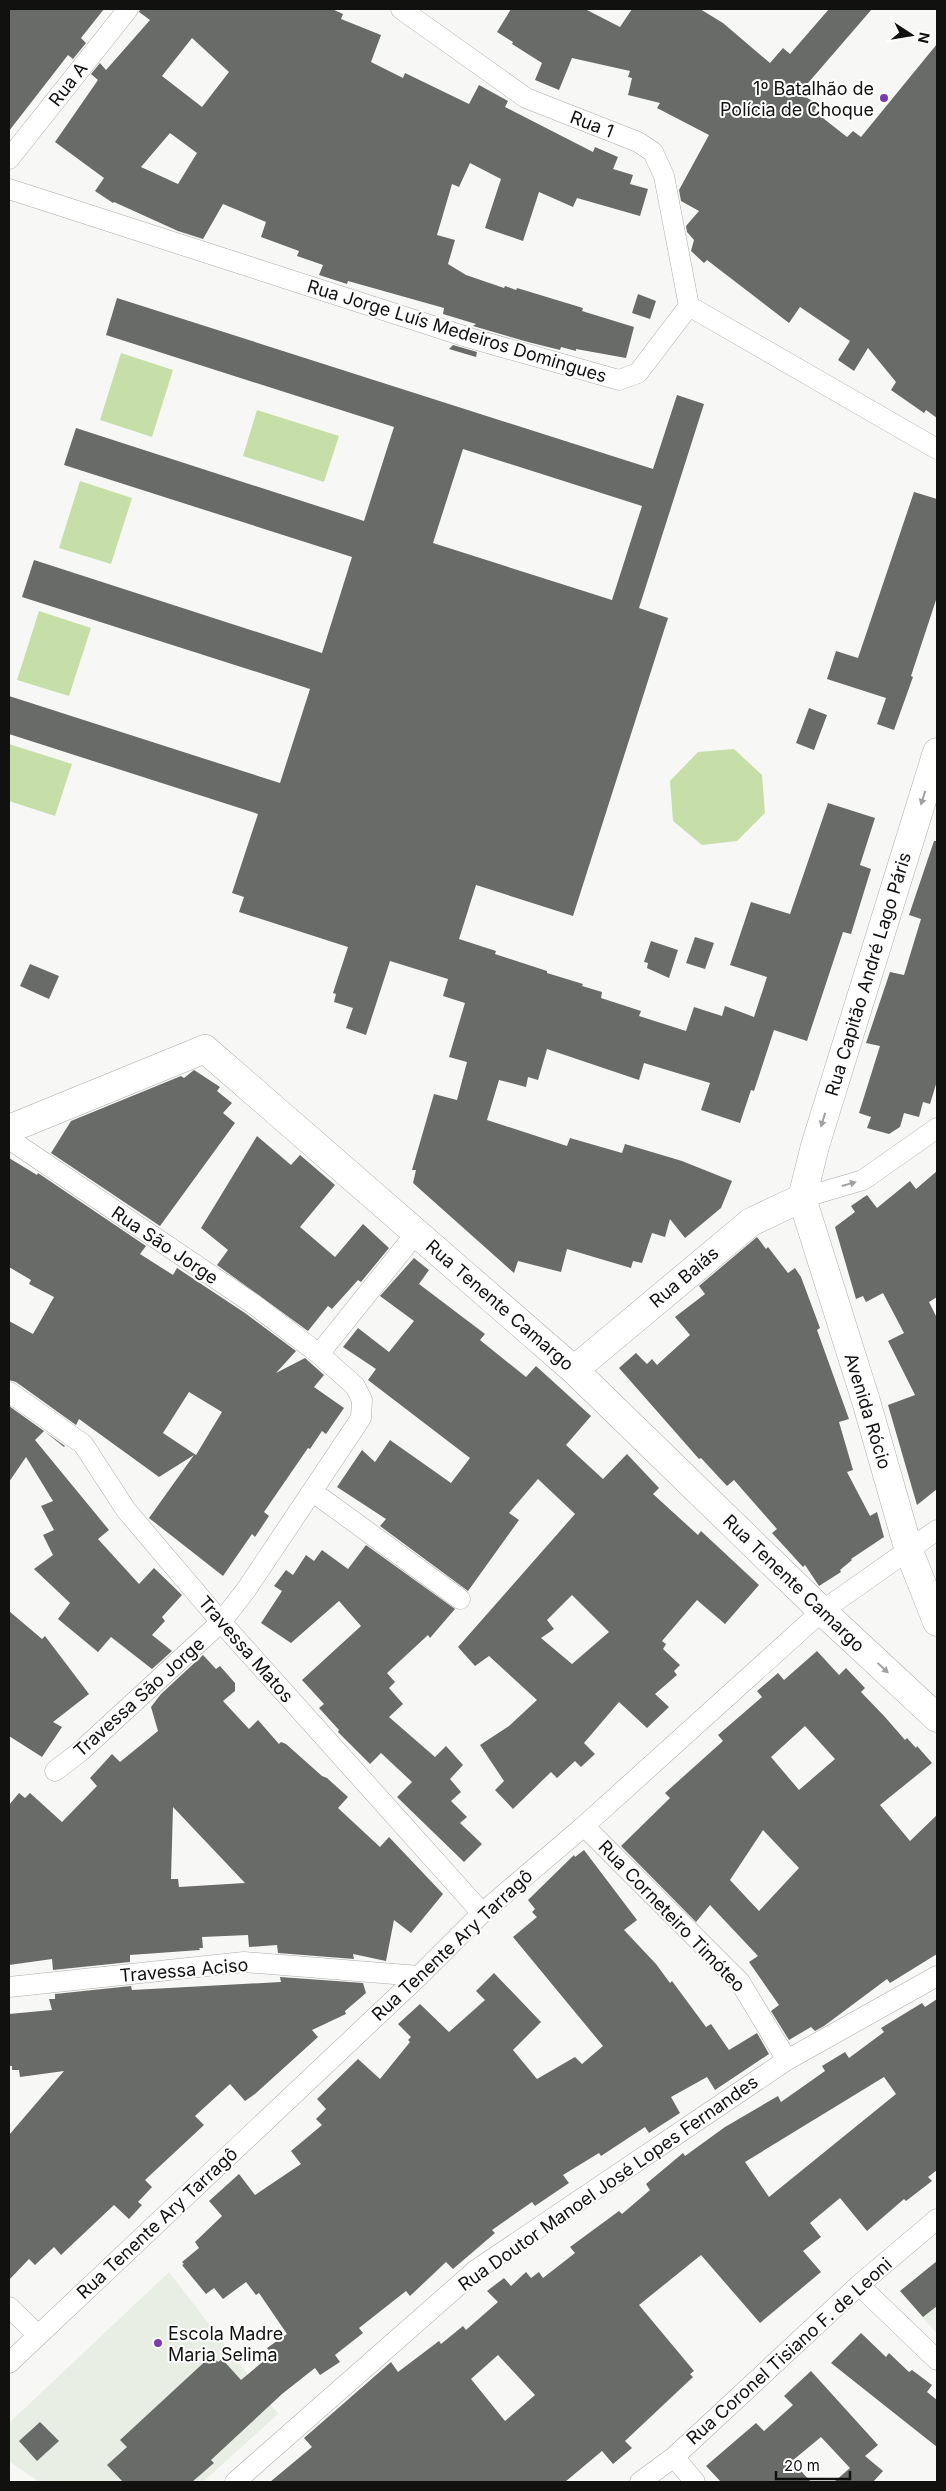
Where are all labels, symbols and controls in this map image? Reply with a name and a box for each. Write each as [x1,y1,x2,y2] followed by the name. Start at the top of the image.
[886,10,936,60] north arrow
[915,31,934,45] text: N
[44,58,92,110] street label: Rua A
[720,78,874,120] place label: 1º Batalhão de Polícia de Choque
[878,92,890,104] marker: 1º Batalhão de Polícia de Choque
[567,106,617,142] street label: Rua 1
[305,275,609,387] street label: Rua Jorge Luís Medeiros Domingues
[918,791,926,806] one-way arrow
[821,850,915,1098] street label: Rua Capitão André Lago Páris
[818,1113,826,1128] one-way arrow
[842,1180,857,1188] one-way arrow
[108,1202,222,1288] street label: Rua São Jorge
[422,1235,578,1375] street label: Rua Tenente Camargo
[645,1242,723,1312] street label: Rua Baiás
[840,1350,896,1472] street label: Avenida Rócio
[719,1510,869,1656] street label: Rua Tenente Camargo
[194,1592,298,1706] street label: Travessa Matos
[69,1633,209,1761] street label: Travessa São Jorge
[877,1662,889,1674] one-way arrow
[594,1836,750,1996] street label: Rua Corneteiro Timóteo
[367,1865,537,2025] street label: Rua Tenente Ary Tarragô
[119,1954,249,1986] street label: Travessa Aciso
[454,2071,762,2295] street label: Rua Doutor Manoel José Lopes Fernandes
[72,2143,242,2303] street label: Rua Tenente Ary Tarragô
[682,2253,896,2449] street label: Rua Coronel Tisiano F. de Leoni
[168,2323,283,2365] place label: Escola Madre Maria Selima
[152,2337,164,2349] marker: Escola Madre Maria Selima
[776,2448,850,2480] scale bar
[784,2456,820,2475] text: 20 m

